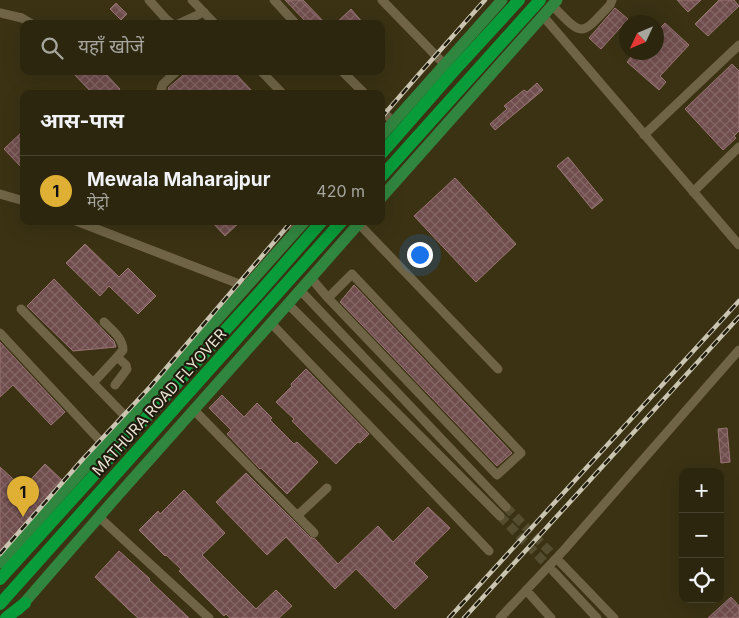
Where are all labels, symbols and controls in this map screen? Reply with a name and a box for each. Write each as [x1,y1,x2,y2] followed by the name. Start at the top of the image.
[619,15,664,60] north arrow
[20,20,385,75] search box
[38,34,66,62] icon: search
[78,35,144,58] text: यहाँ खोजें
[40,108,124,133] text: आस-पास
[87,168,270,191] text: Mewala Maharajpur
[53,181,59,201] text: 1
[316,181,365,201] text: 420 m
[87,191,109,211] text: मेट्रो
[407,242,433,268] your location
[88,324,230,479] street label: MATHURA ROAD FLYOVER
[679,468,724,603] map controls
[679,468,724,513] button: +
[7,476,39,517] pin: 1
[679,513,724,558] button: −
[679,558,724,603] button: locate

